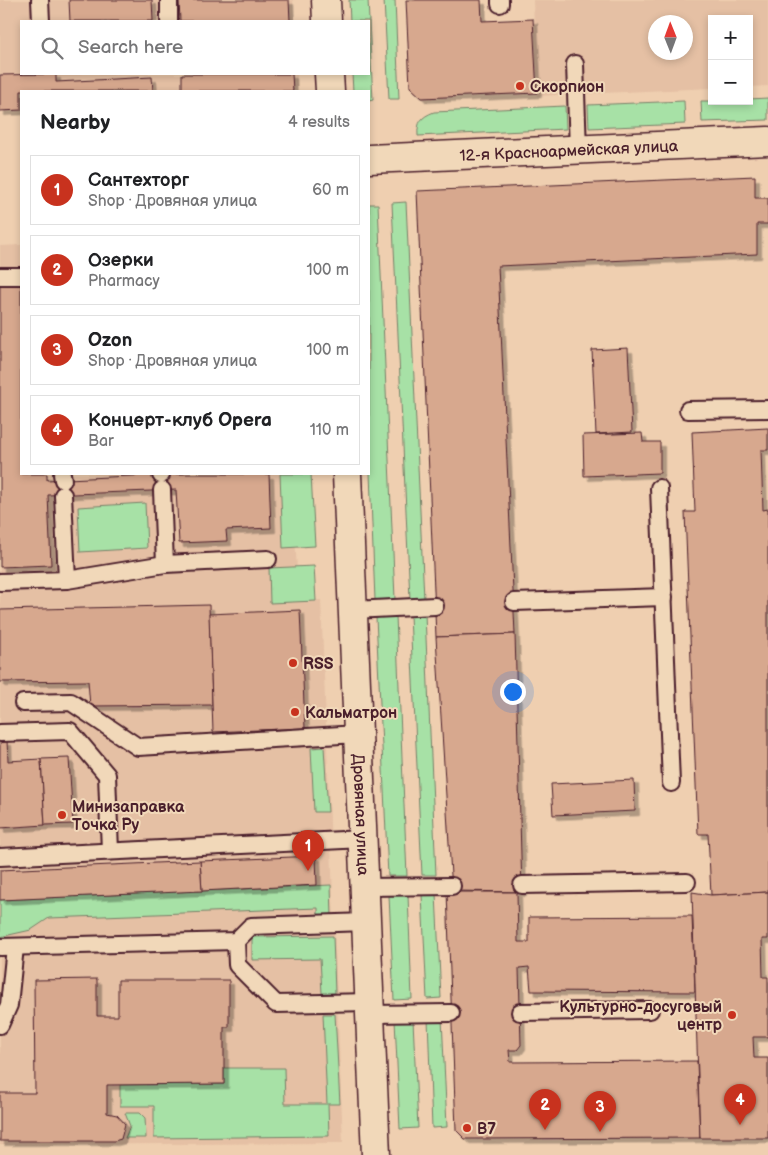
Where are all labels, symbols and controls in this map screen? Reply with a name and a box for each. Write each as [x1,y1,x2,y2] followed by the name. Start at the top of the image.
[648,15,693,60] north arrow
[708,15,753,105] map controls
[708,15,753,60] button: +
[20,20,370,75] search box
[38,34,66,62] icon: search
[78,36,183,59] text: Search here
[708,60,753,105] button: −
[530,78,604,97] place label: Скорпион
[514,80,526,92] marker: Скорпион
[40,110,110,135] text: Nearby
[288,113,350,132] text: 4 results
[459,137,679,166] street label: 12-я Красноармейская улица
[88,169,189,192] text: Сантехторг
[54,181,60,200] text: 1
[312,181,349,200] text: 60 m
[88,192,257,211] text: Shop · Дровяная улица
[88,249,154,272] text: Озерки
[52,261,62,280] text: 2
[306,261,349,280] text: 100 m
[88,272,160,291] text: Pharmacy
[88,329,132,352] text: Ozon
[52,341,62,360] text: 3
[306,341,349,360] text: 100 m
[88,352,257,371] text: Shop · Дровяная улица
[88,409,272,432] text: Концерт-клуб Opera
[52,421,62,440] text: 4
[310,421,349,440] text: 110 m
[88,432,114,451] text: Bar
[303,655,334,674] place label: RSS
[287,657,299,669] marker: RSS
[500,679,526,705] your location
[305,704,397,723] place label: Кальматрон
[289,706,301,718] marker: Кальматрон
[348,753,372,877] street label: Дровяная улица
[72,798,185,835] place label: Минизаправка Точка Ру
[56,809,68,821] marker: Минизаправка Точка Ру
[292,830,324,871] pin: 1
[559,998,723,1035] place label: Культурно-досуговый центр
[726,1009,738,1021] marker: Культурно-досуговый центр
[724,1084,756,1125] pin: 4
[529,1089,561,1130] pin: 2
[584,1091,616,1132] pin: 3
[477,1120,496,1139] place label: В7
[461,1122,473,1134] marker: В7

